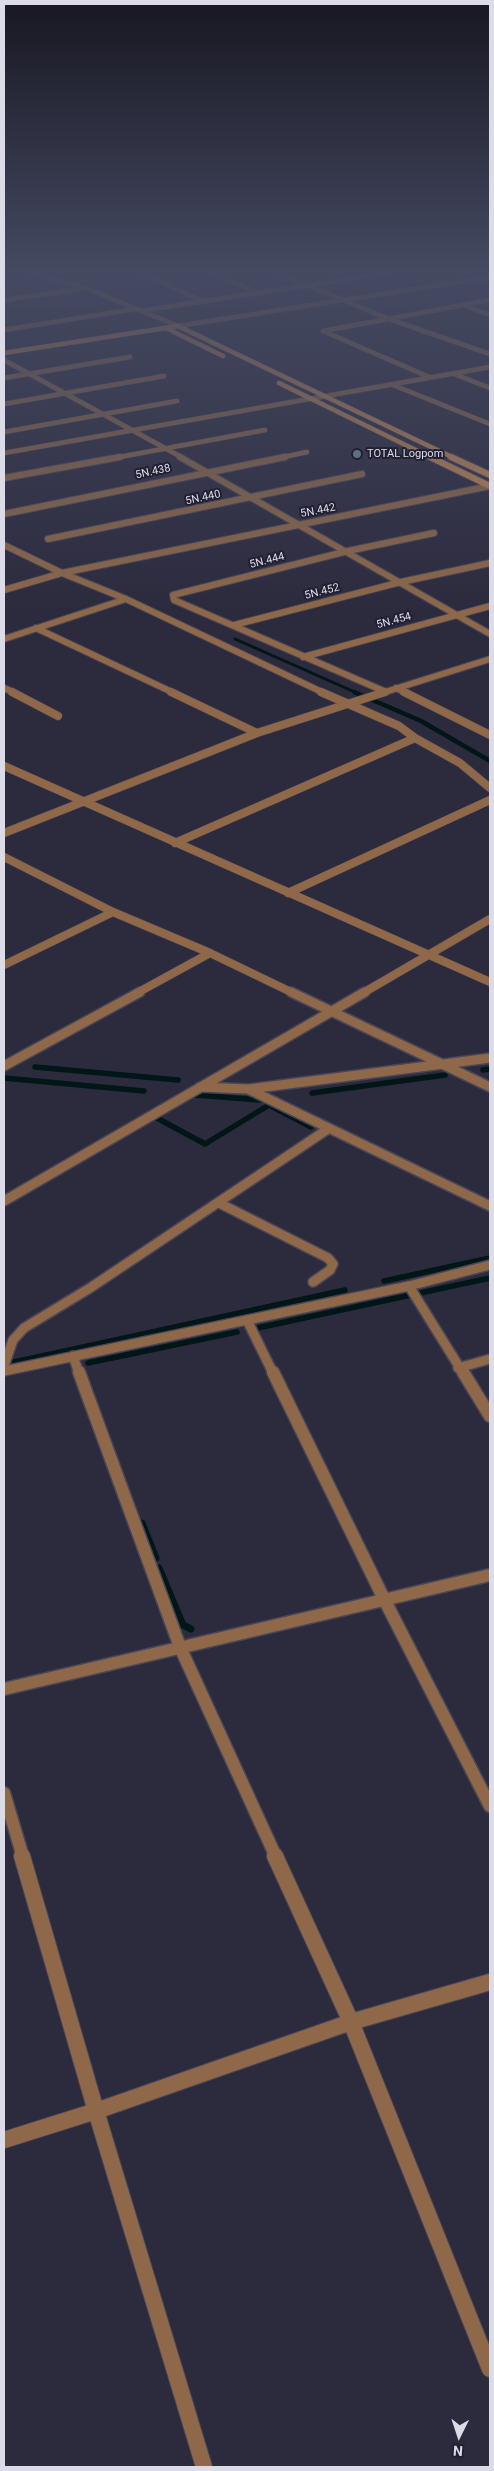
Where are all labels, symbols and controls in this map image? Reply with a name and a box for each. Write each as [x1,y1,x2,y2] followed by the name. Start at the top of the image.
[367,447,443,461] place label: TOTAL Logpom
[351,448,363,460] marker: TOTAL Logpom
[134,462,172,482] street label: 5N.438
[184,488,222,508] street label: 5N.440
[299,501,337,521] street label: 5N.442
[248,550,286,572] street label: 5N.444
[303,581,341,603] street label: 5N.452
[375,610,413,632] street label: 5N.454
[434,2411,484,2461] north arrow
[452,2443,463,2459] text: N

